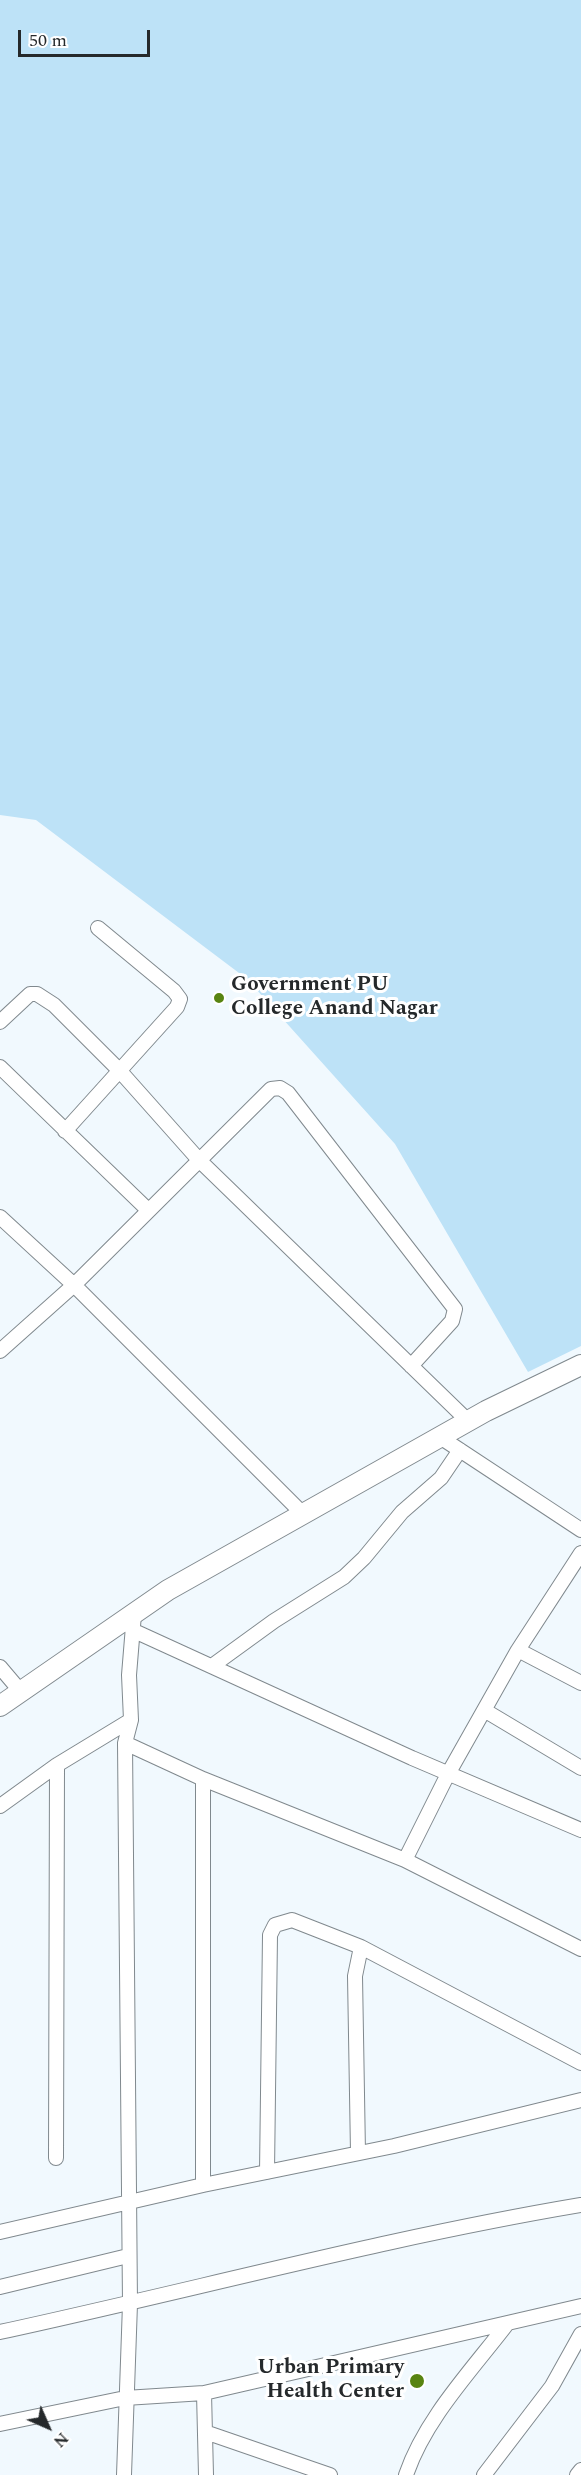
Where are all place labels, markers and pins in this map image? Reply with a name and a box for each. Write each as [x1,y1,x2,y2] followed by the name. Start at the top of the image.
[231,973,438,1023] place label: Government PU College Anand Nagar
[212,991,226,1005] marker: Government PU College Anand Nagar
[257,2356,404,2406] place label: Urban Primary Health Center
[408,2372,426,2390] marker: Urban Primary Health Center

